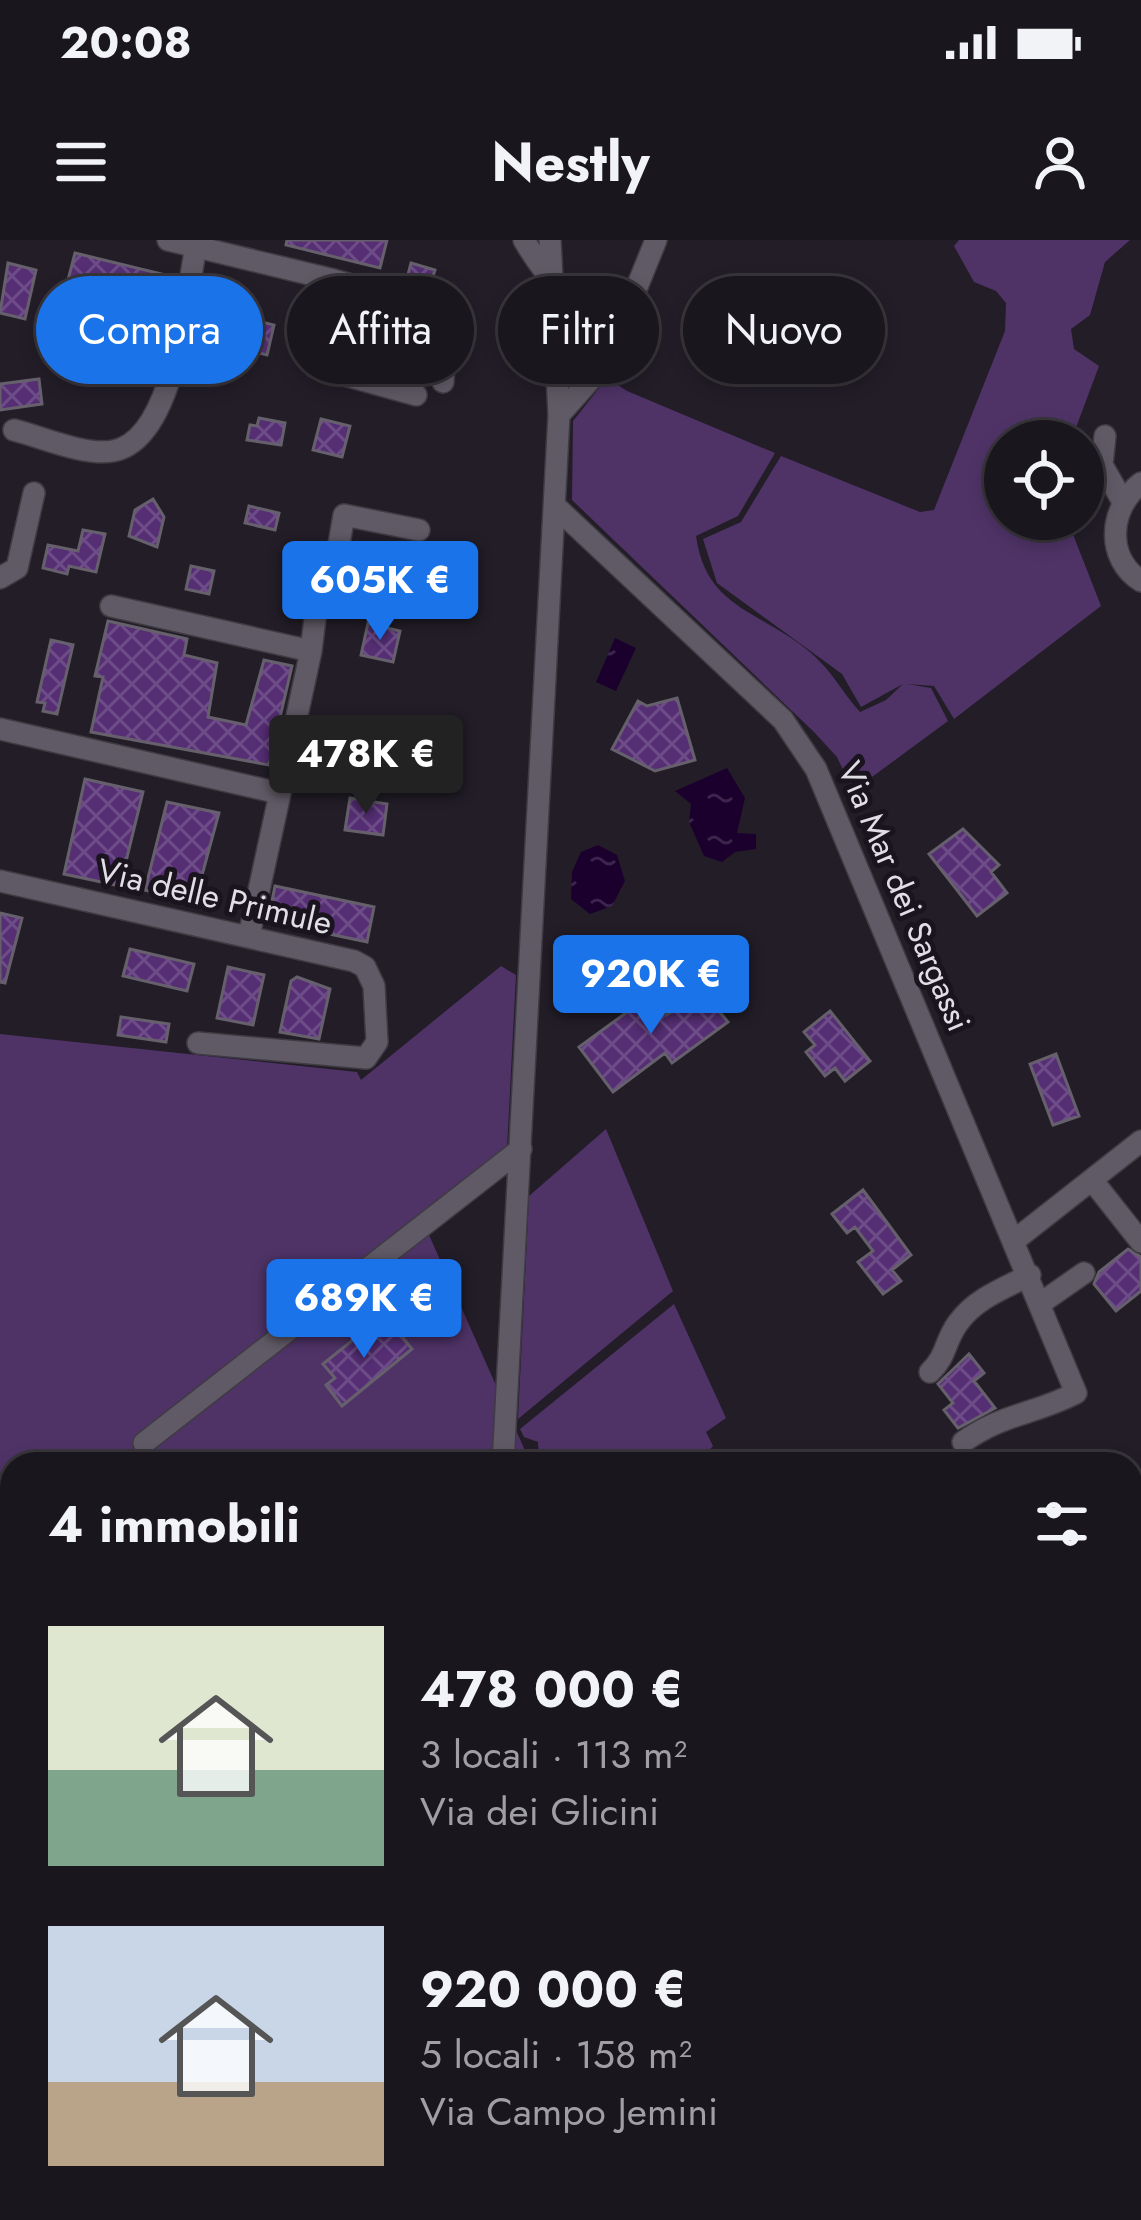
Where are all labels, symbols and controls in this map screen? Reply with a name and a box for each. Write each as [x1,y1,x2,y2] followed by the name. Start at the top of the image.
[60,10,192,75] text: 20:08
[491,123,650,201] text: Nestly
[48,129,114,195] icon: menu
[1027,129,1093,195] icon: person
[36,276,263,384] chip: Compra
[287,276,474,384] chip: Affitta
[498,276,659,384] chip: Filtri
[683,276,885,384] chip: Nuovo
[984,420,1104,540] map controls
[984,420,1104,540] button: locate
[282,541,478,643] pin: 605K €
[309,551,451,608] text: 605K €
[268,715,464,817] pin: 478K €
[296,725,436,782] text: 478K €
[826,754,983,1038] street label: Via Mar dei Sargassi
[93,847,337,946] street label: Via delle Primule
[553,935,749,1037] pin: 920K €
[580,945,722,1002] text: 920K €
[266,1259,462,1361] pin: 689K €
[293,1269,435,1326] text: 689K €
[48,1487,300,1561] text: 4 immobili
[1029,1491,1095,1557] icon: filters
[420,1652,684,1726] text: 478 000 €
[144,1674,288,1818] icon: home
[420,1726,687,1783] text: 3 locali · 113 m²
[420,1783,659,1840] text: Via dei Glicini
[420,1952,687,2026] text: 920 000 €
[144,1974,288,2118] icon: home
[420,2026,692,2083] text: 5 locali · 158 m²
[420,2083,718,2140] text: Via Campo Jemini

